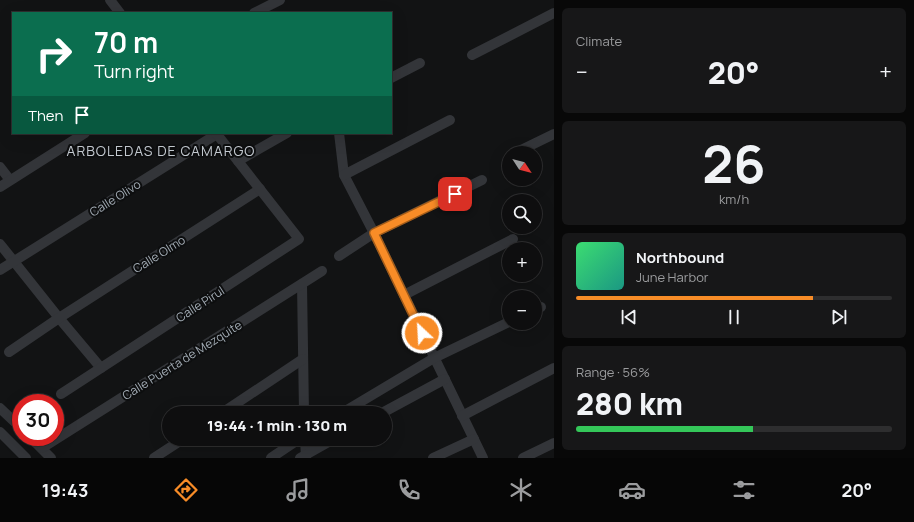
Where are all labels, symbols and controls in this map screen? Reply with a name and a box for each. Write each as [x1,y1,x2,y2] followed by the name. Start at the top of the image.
[94,23,158,61] text: 70 m
[28,28,80,80] icon: right
[576,32,622,50] text: Climate
[708,52,760,93] text: 20°
[576,57,588,87] text: −
[879,57,892,87] text: +
[94,59,175,83] text: Turn right
[71,104,93,126] icon: arrive
[28,105,63,126] text: Then
[702,128,766,199] text: 26
[67,141,255,160] district label: ARBOLEDAS DE CAMARGO
[502,146,542,186] north arrow
[502,146,542,330] map controls
[86,176,144,220] street label: Calle Olivo
[438,177,472,211] pin
[444,183,466,205] icon: arrive
[719,190,749,208] text: km/h
[502,194,542,234] button: search
[129,231,189,277] street label: Calle Olmo
[502,242,542,282] button: +
[636,247,724,268] text: Northbound
[636,268,709,286] text: June Harbor
[172,282,228,326] street label: Calle Pirul
[502,290,542,330] button: −
[618,306,640,328] icon: previous
[723,306,745,328] icon: pause
[828,306,850,328] icon: next
[401,312,443,354] position arrow
[119,316,245,404] street label: Calle Puerta de Mezquite
[576,363,650,381] text: Range · 56%
[576,383,683,424] text: 280 km
[12,394,64,446] speed limit sign: 30
[207,415,347,436] text: 19:44 · 1 min · 130 m
[172,476,200,504] icon: directions
[284,476,312,504] icon: music
[395,476,423,504] icon: phone
[507,476,535,504] icon: climate
[618,476,646,504] icon: car
[730,476,758,504] icon: filters
[42,478,88,502] text: 19:43
[842,478,872,502] text: 20°

